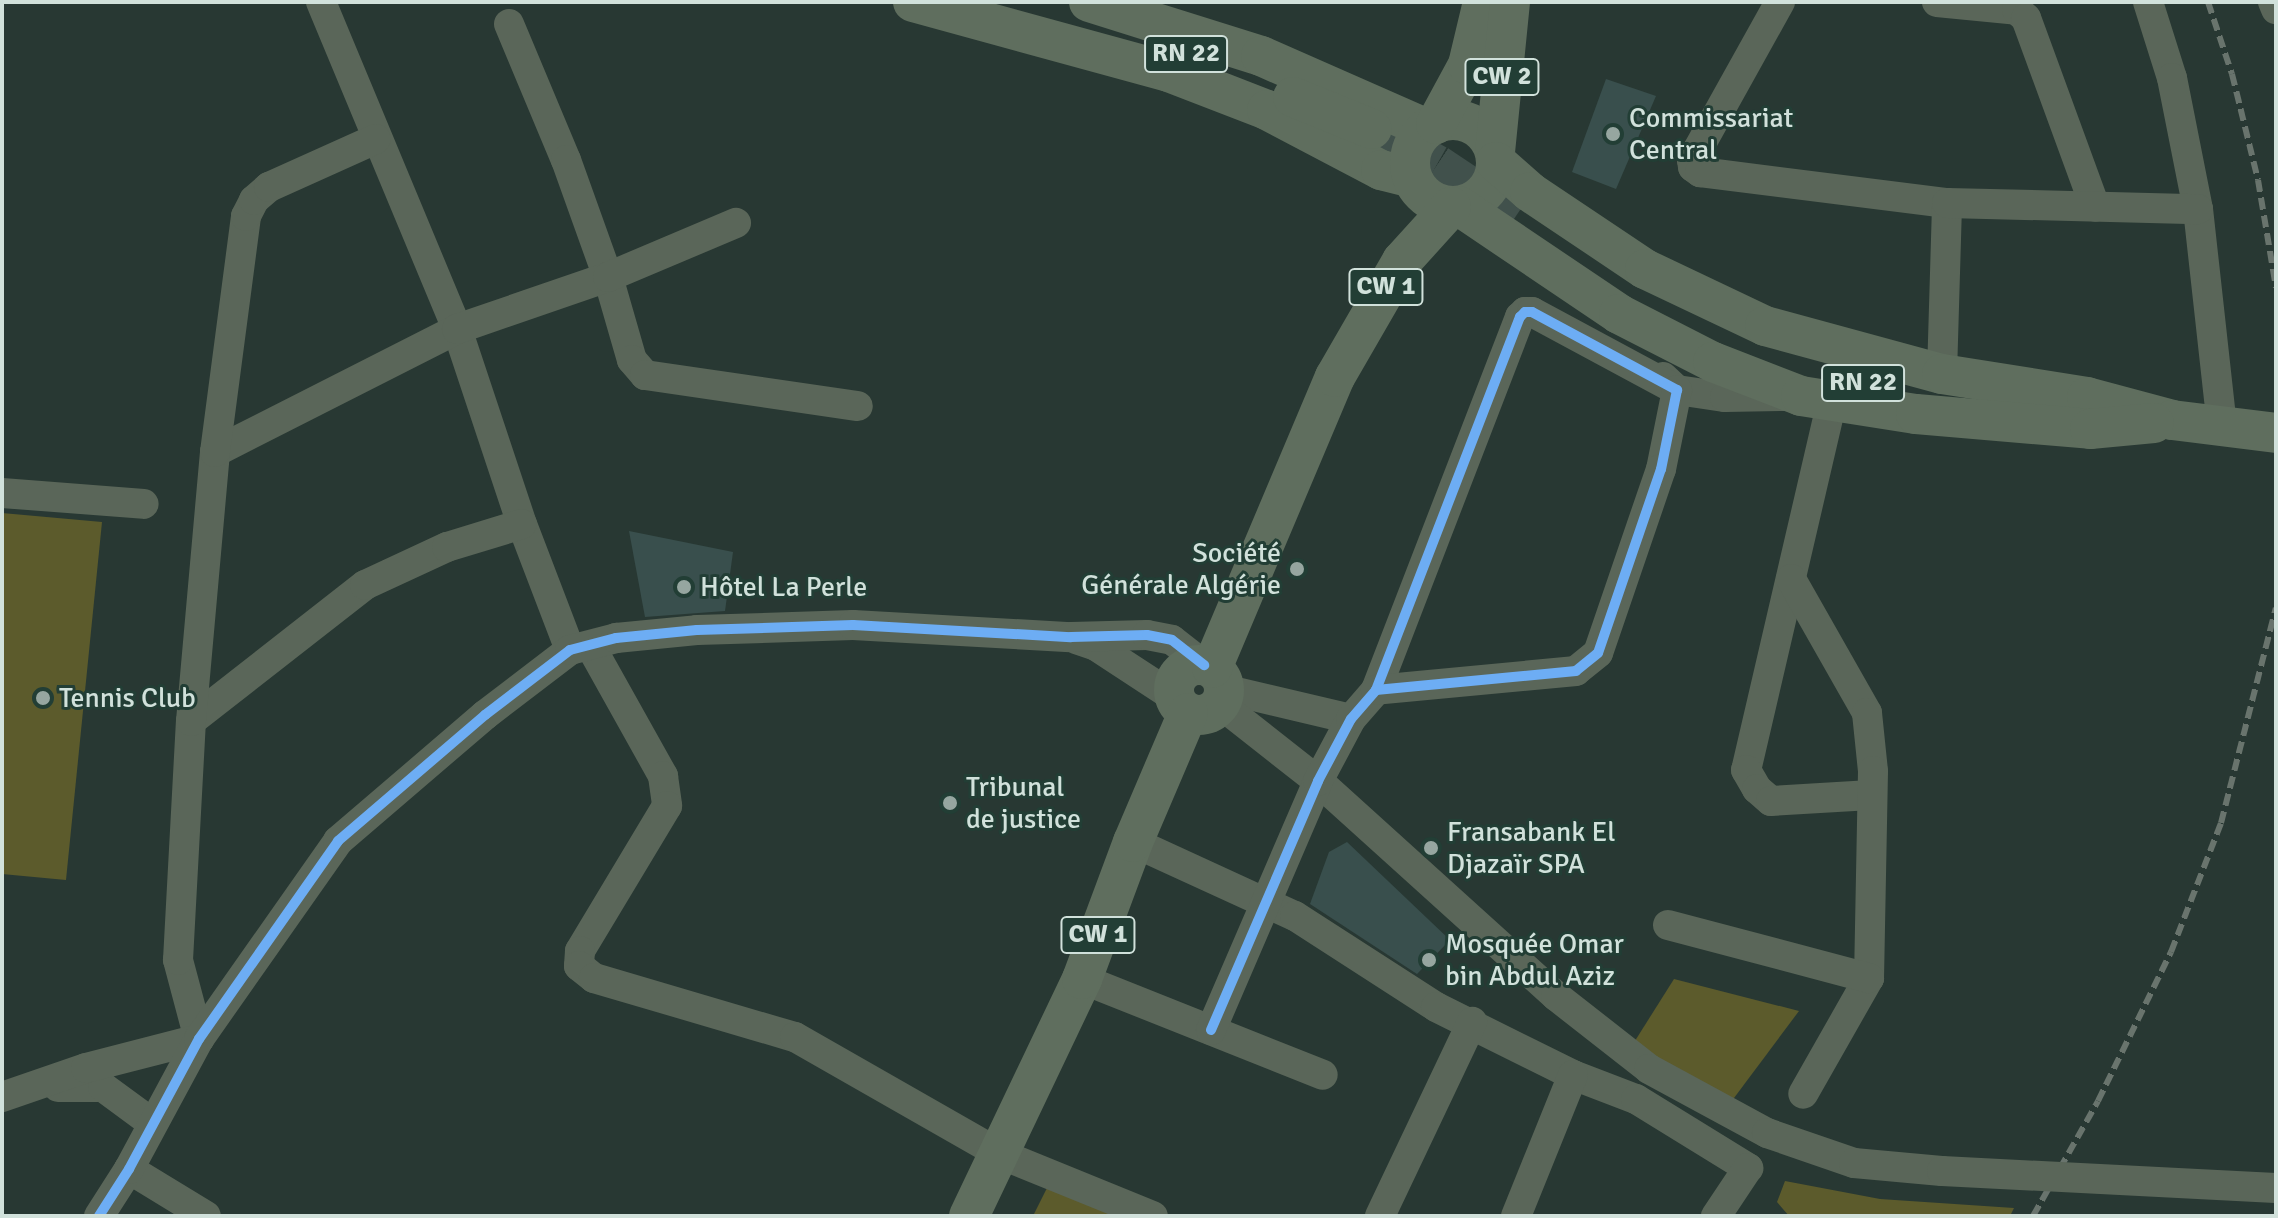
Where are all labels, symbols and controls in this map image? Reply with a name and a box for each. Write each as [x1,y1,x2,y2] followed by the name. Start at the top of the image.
[1144,32,1228,76] road number: RN 22
[1464,55,1540,99] road number: CW 2
[1629,101,1793,167] place label: Commissariat Central
[1604,125,1622,143] marker: Commissariat Central
[1348,265,1424,309] road number: CW 1
[1821,361,1905,405] road number: RN 22
[1081,536,1281,602] place label: Société Générale Algérie
[1288,560,1306,578] marker: Société Générale Algérie
[700,570,867,604] place label: Hôtel La Perle
[675,578,693,596] marker: Hôtel La Perle
[59,681,196,715] place label: Tennis Club
[34,689,52,707] marker: Tennis Club
[966,770,1081,836] place label: Tribunal de justice
[941,794,959,812] marker: Tribunal de justice
[1447,815,1615,881] place label: Fransabank El Djazaïr SPA
[1422,839,1440,857] marker: Fransabank El Djazaïr SPA
[1060,913,1136,957] road number: CW 1
[1445,927,1624,993] place label: Mosquée Omar bin Abdul Aziz
[1420,951,1438,969] marker: Mosquée Omar bin Abdul Aziz

